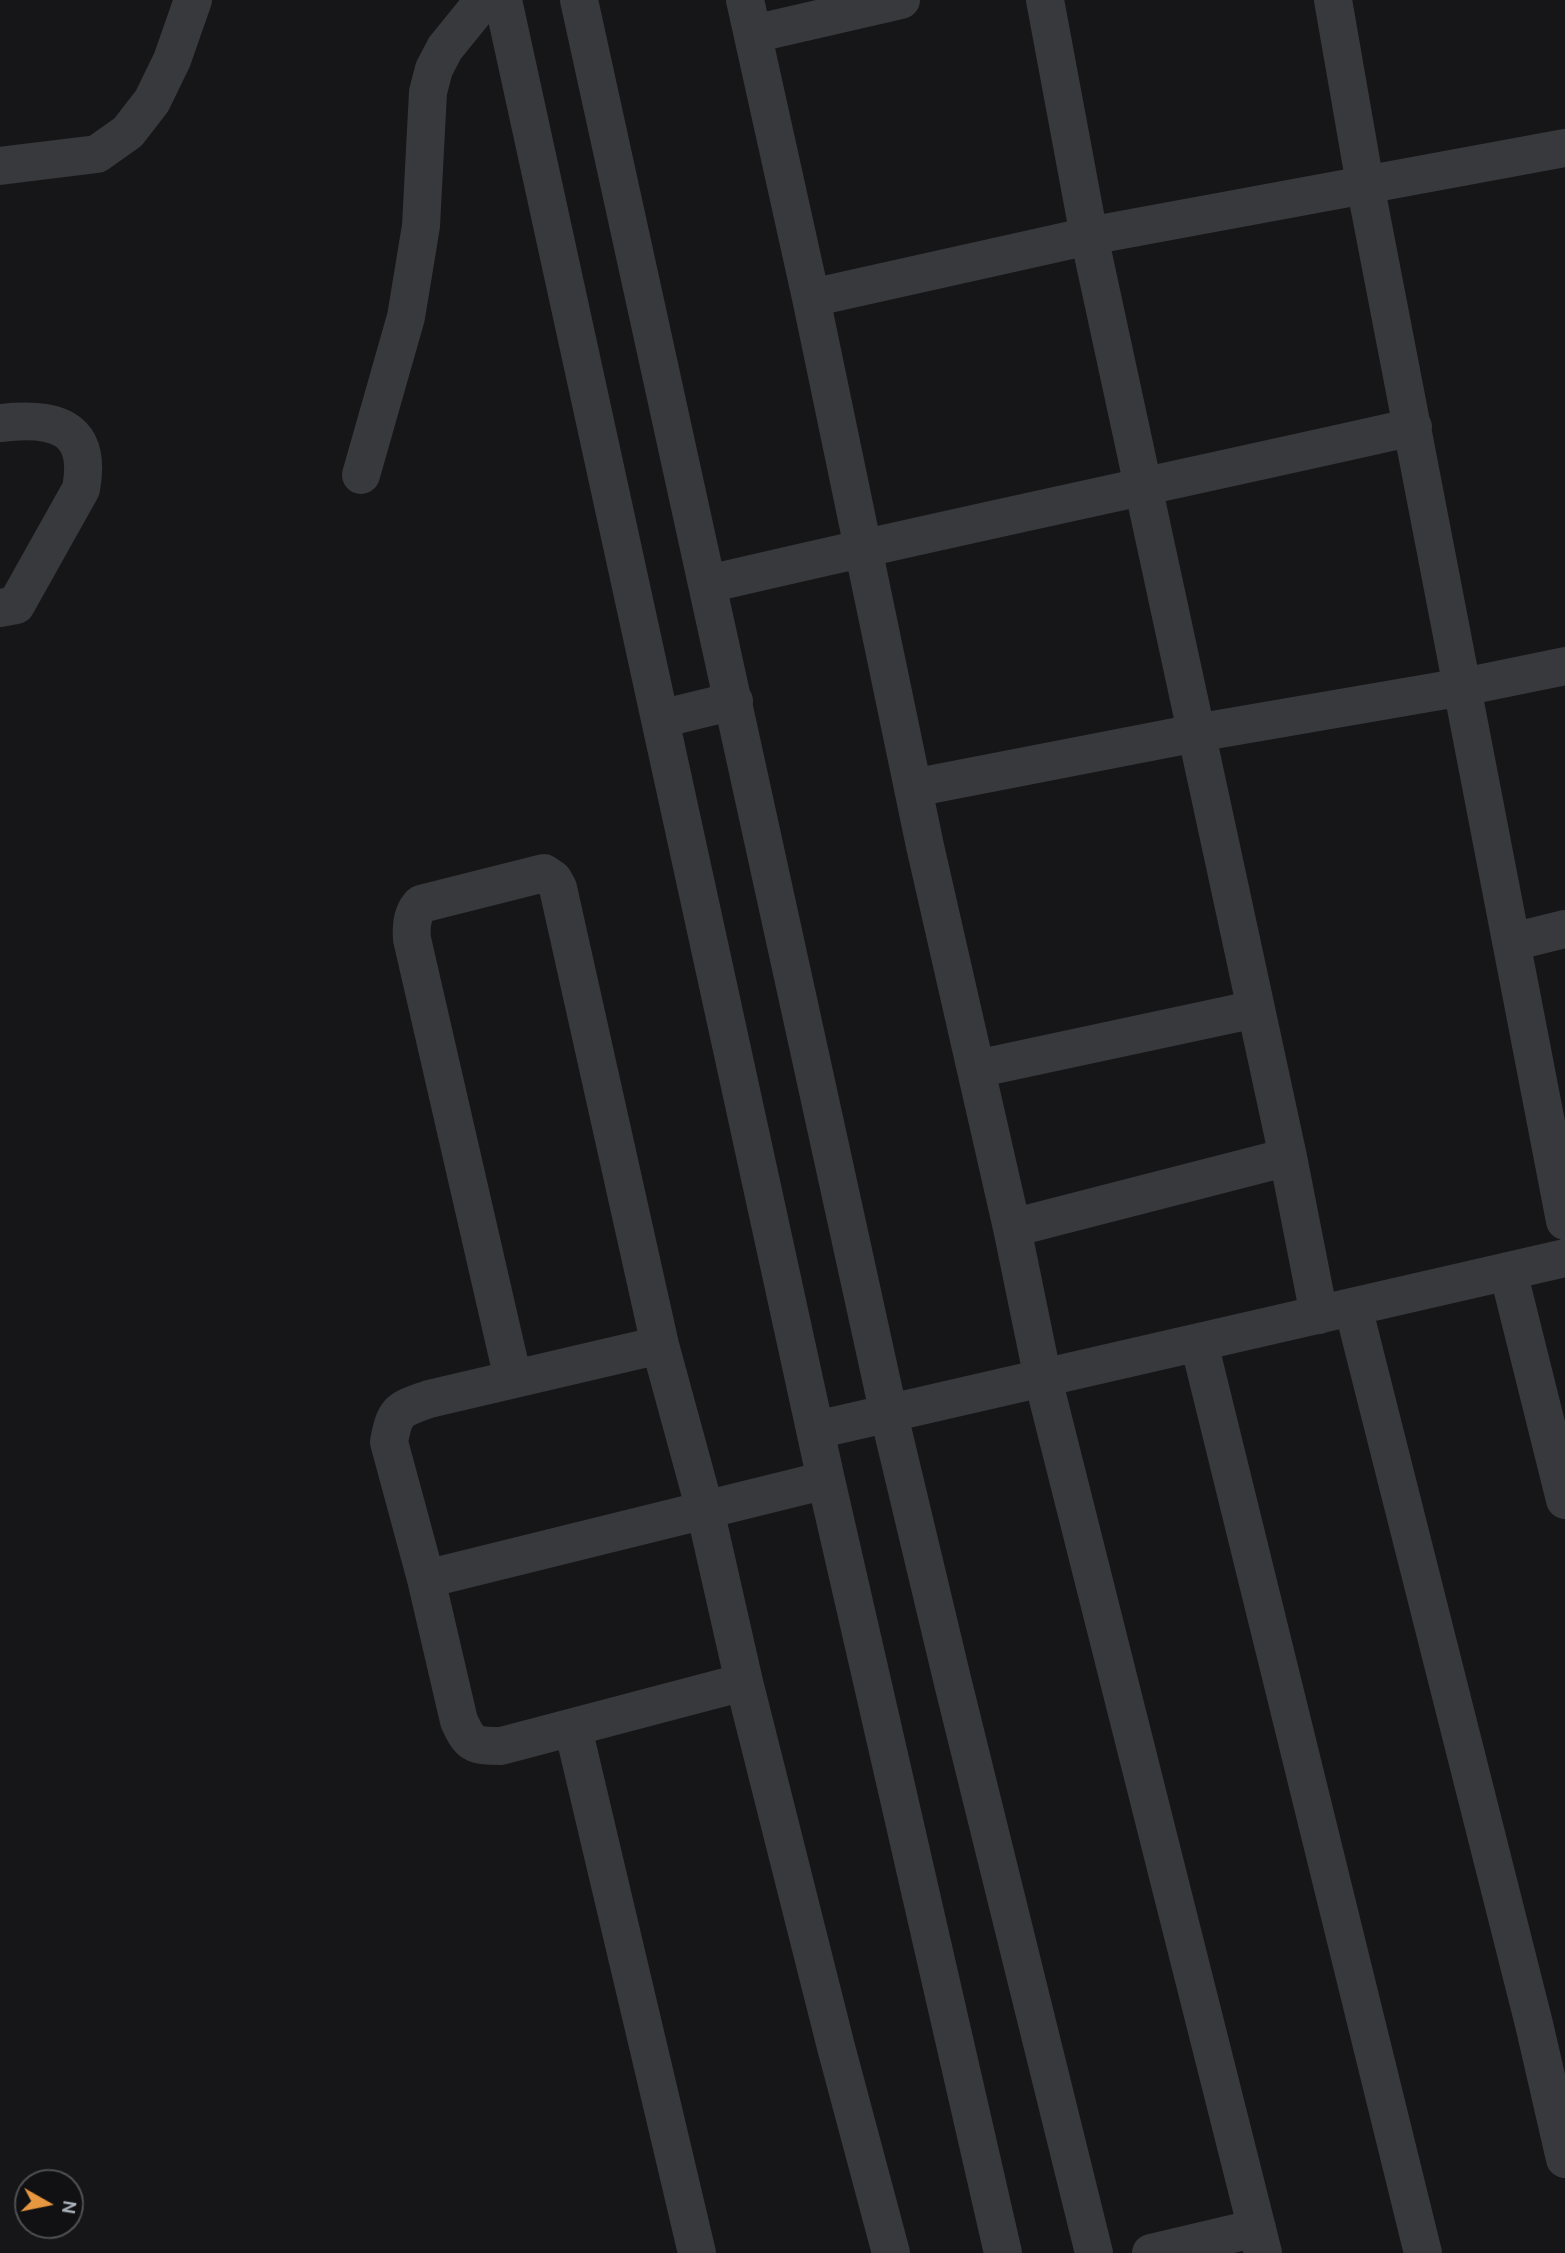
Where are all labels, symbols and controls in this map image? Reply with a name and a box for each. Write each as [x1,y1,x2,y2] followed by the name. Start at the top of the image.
[14,2169,84,2239] north arrow
[55,2198,81,2216] text: N

